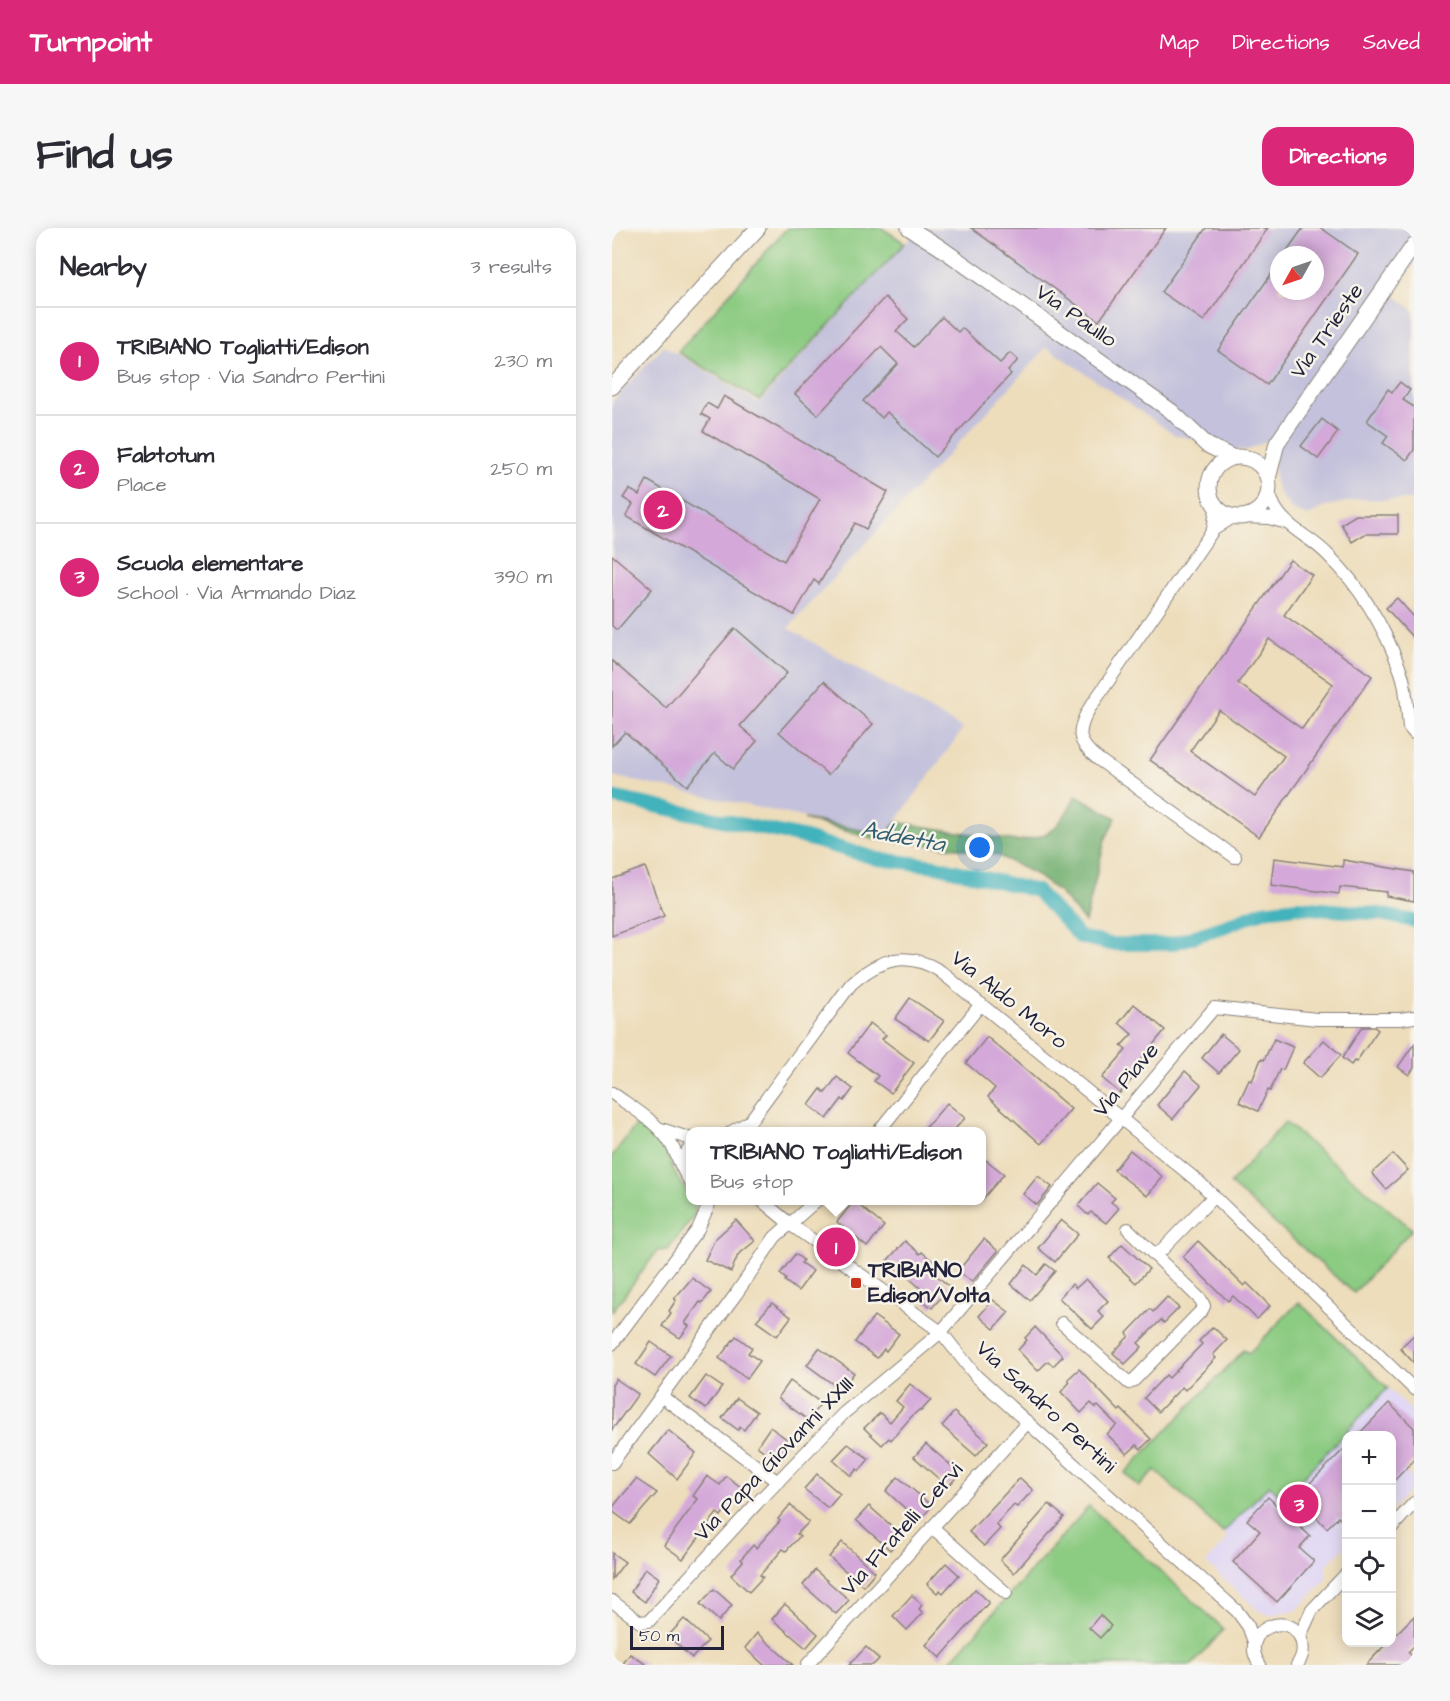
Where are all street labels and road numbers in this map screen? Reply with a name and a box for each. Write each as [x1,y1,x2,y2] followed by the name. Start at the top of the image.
[1029,277,1123,356] street label: Via Paullo
[1283,277,1371,385] street label: Via Trieste
[944,943,1075,1057] street label: Via Aldo Moro
[1086,1036,1167,1124] street label: Via Piave
[969,1333,1123,1481] street label: Via Sandro Pertini
[687,1370,861,1548] street label: Via Papa Giovanni XXIII
[834,1455,970,1603] street label: Via Fratelli Cervi

